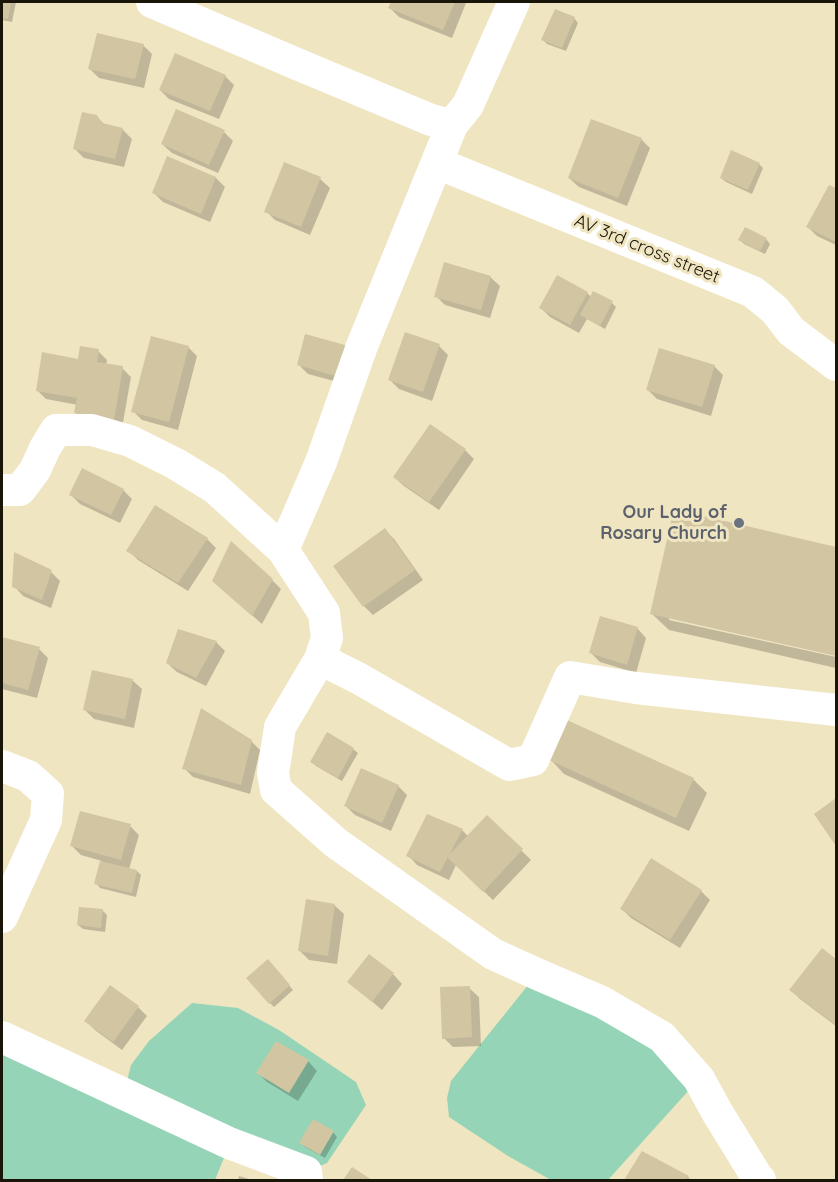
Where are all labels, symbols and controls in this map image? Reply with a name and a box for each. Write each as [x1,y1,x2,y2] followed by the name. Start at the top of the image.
[571,210,723,288] street label: AV 3rd cross street
[600,502,727,544] place label: Our Lady of Rosary Church
[732,516,746,530] marker: Our Lady of Rosary Church

